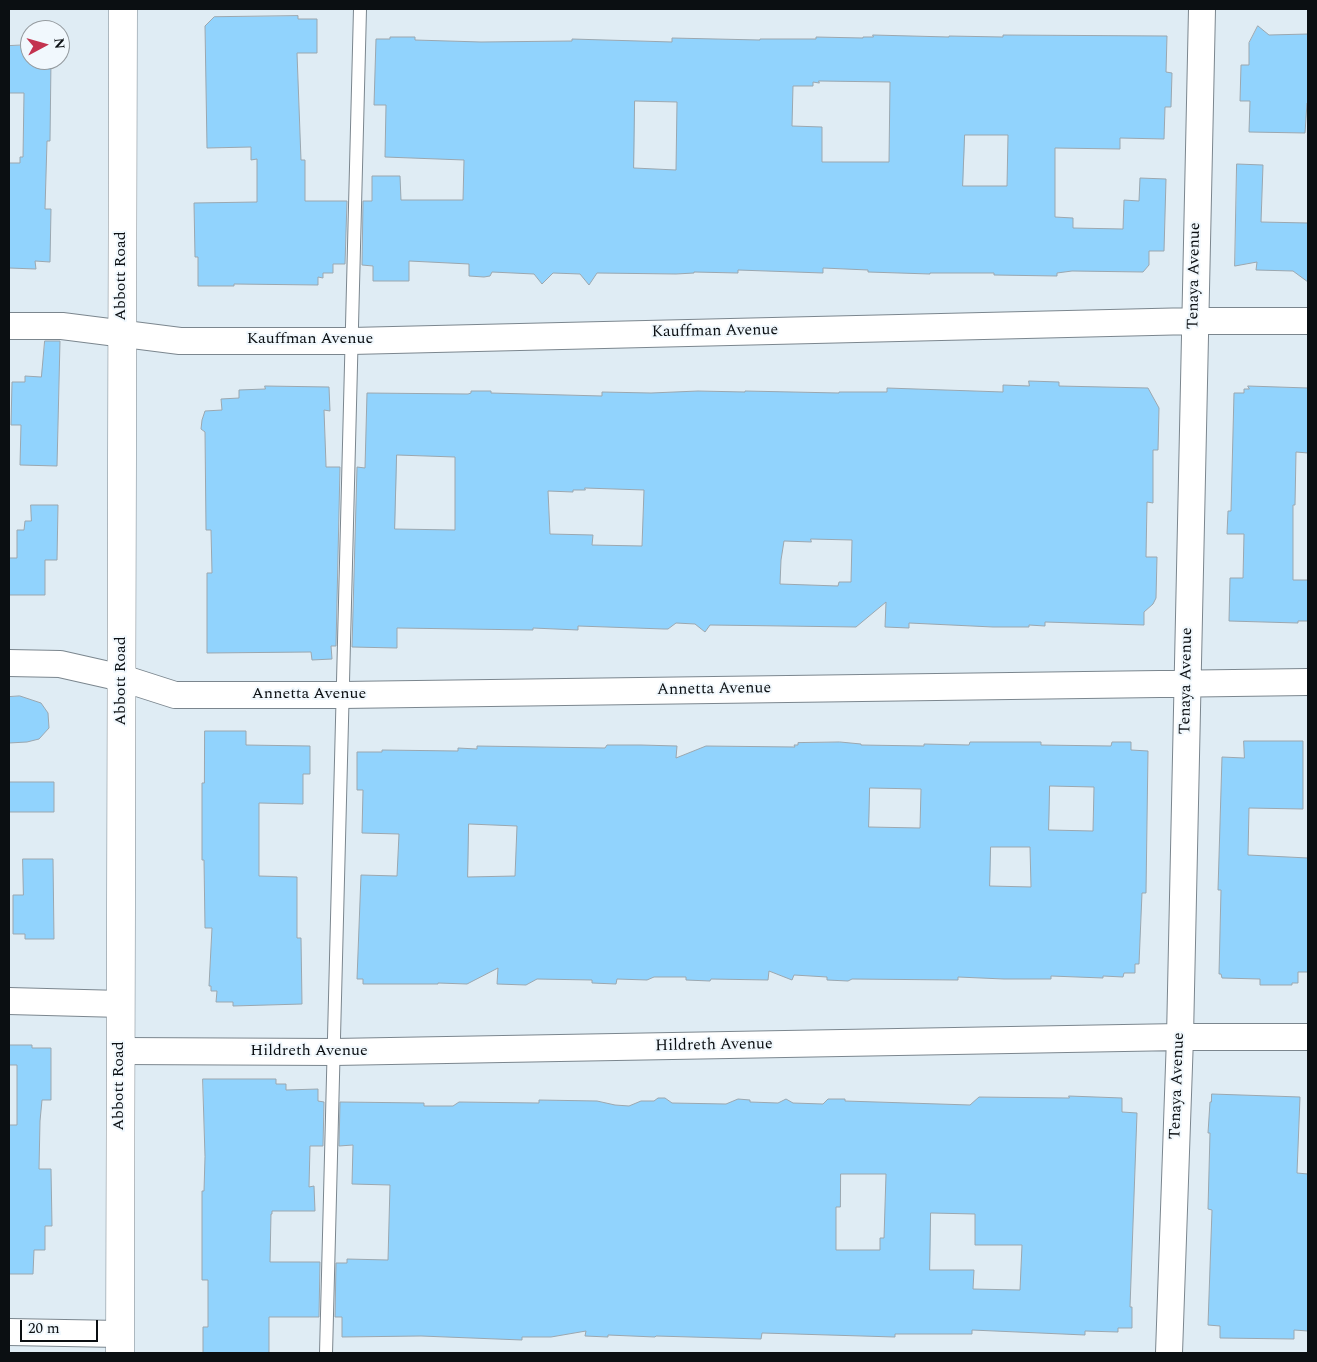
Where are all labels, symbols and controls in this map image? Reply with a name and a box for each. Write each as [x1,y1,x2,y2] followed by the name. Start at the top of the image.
[20,20,70,70] north arrow
[48,37,70,50] text: N
[1184,222,1206,330] street label: Tenaya Avenue
[112,231,132,321] street label: Abbott Road
[652,321,778,343] street label: Kauffman Avenue
[247,330,373,350] street label: Kauffman Avenue
[1176,627,1198,735] street label: Tenaya Avenue
[112,636,132,726] street label: Abbott Road
[657,679,771,701] street label: Annetta Avenue
[252,685,366,705] street label: Annetta Avenue
[1167,1032,1189,1140] street label: Tenaya Avenue
[655,1035,773,1057] street label: Hildreth Avenue
[110,1041,130,1131] street label: Abbott Road
[250,1042,368,1062] street label: Hildreth Avenue
[22,1310,100,1342] scale bar
[28,1317,60,1340] text: 20 m

